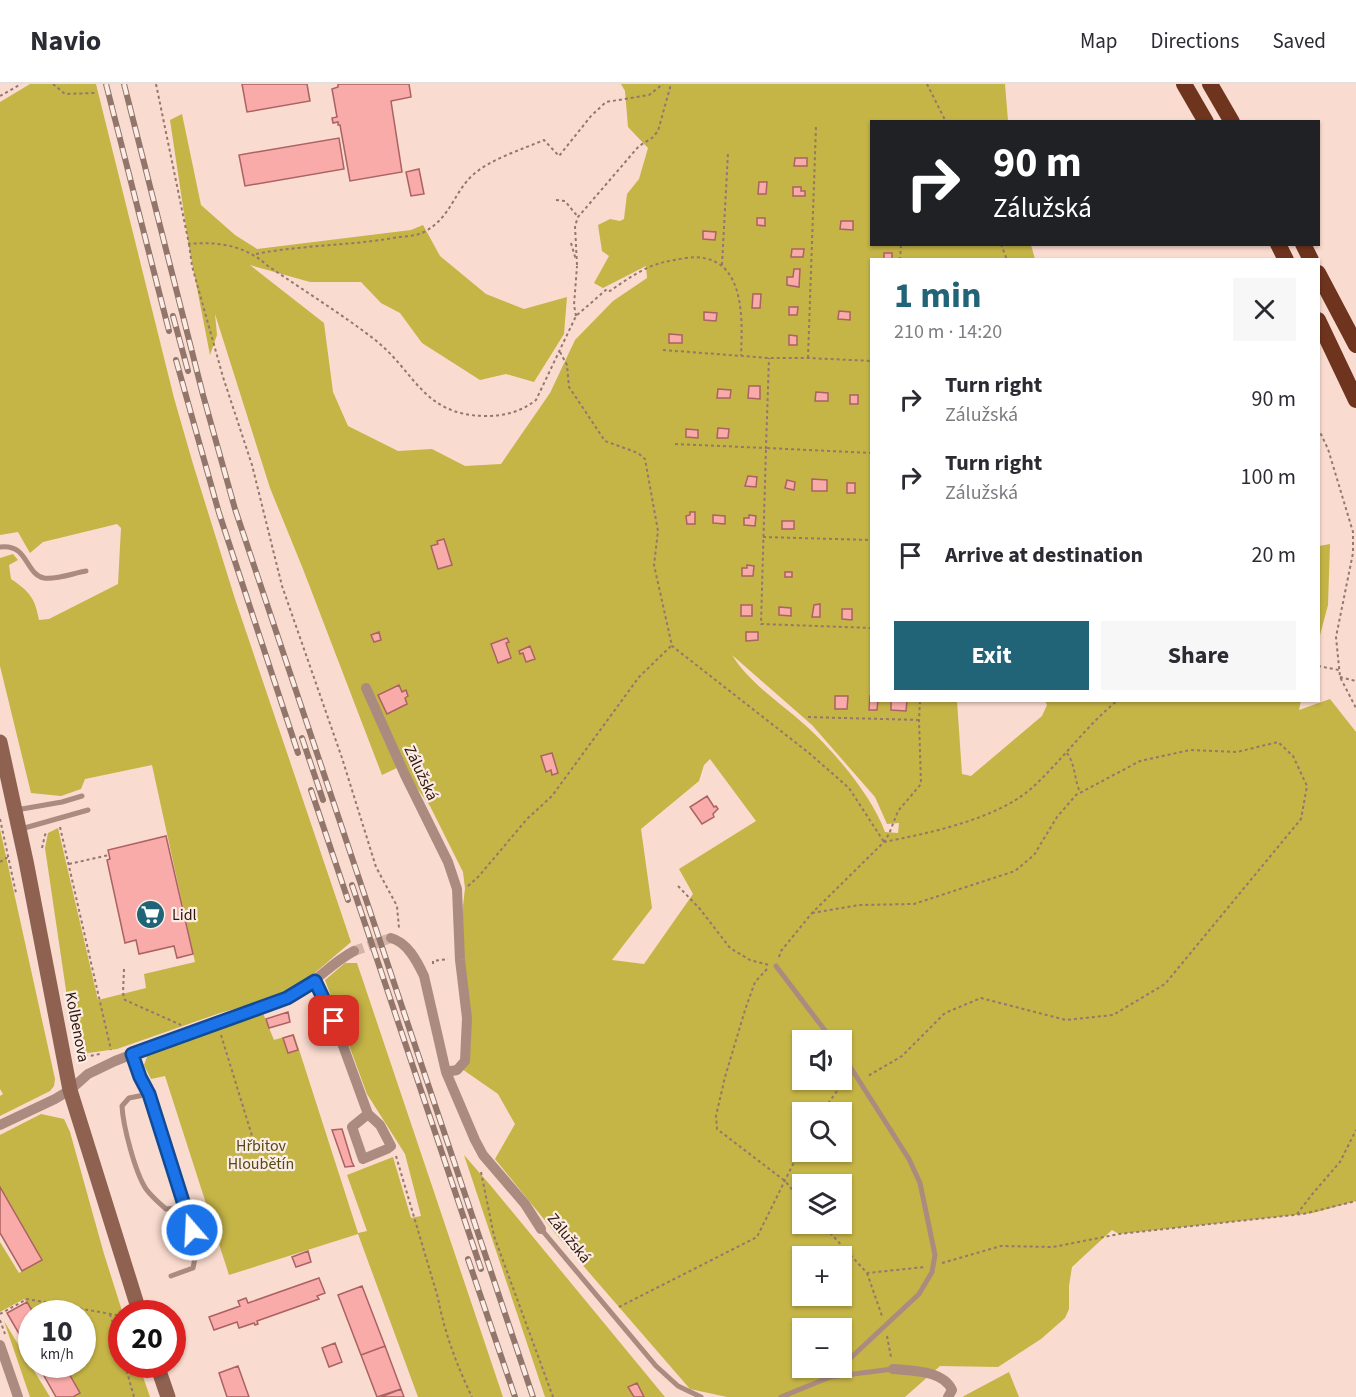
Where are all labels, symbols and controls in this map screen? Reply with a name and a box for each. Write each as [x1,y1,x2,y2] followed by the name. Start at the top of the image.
[30,21,101,61] text: Navio
[1080,26,1118,56] text: Map
[1151,26,1239,56] text: Directions
[1272,26,1326,56] text: Saved
[993,133,1082,193] text: 90 m
[894,144,972,222] icon: right
[993,189,1092,228] text: Zálužská
[894,270,982,321] text: 1 min
[1233,278,1296,341] button: close
[894,318,1002,346] text: 210 m · 14:20
[945,369,1042,401] text: Turn right
[894,383,927,416] icon: right
[1251,383,1296,415] text: 90 m
[945,401,1018,429] text: Zálužská
[945,447,1042,479] text: Turn right
[894,461,927,494] icon: right
[1241,461,1296,493] text: 100 m
[945,479,1018,507] text: Zálužská
[894,539,927,572] icon: arrive
[945,539,1143,571] text: Arrive at destination
[1251,539,1296,571] text: 20 m
[894,621,1089,690] button: Exit
[1101,621,1296,690] button: Share
[399,742,443,804] street label: Zálužská
[135,899,167,931] supermarket icon: Lidl
[172,904,197,926] place label: Lidl
[59,990,95,1064] street label: Kolbenova
[308,995,359,1046] pin
[317,1004,350,1037] icon: arrive
[792,1030,852,1378] map controls
[792,1030,852,1090] button: sound
[792,1102,852,1162] button: search
[228,1135,294,1175] park label: Hřbitov Hloubětín
[792,1174,852,1234] button: layers
[160,1198,224,1262] position arrow
[542,1208,596,1268] street label: Zálužská
[792,1246,852,1306] button: +
[108,1300,186,1378] speed limit sign: 20
[41,1310,73,1353] text: 10
[792,1318,852,1378] button: −
[40,1344,74,1365] text: km/h

